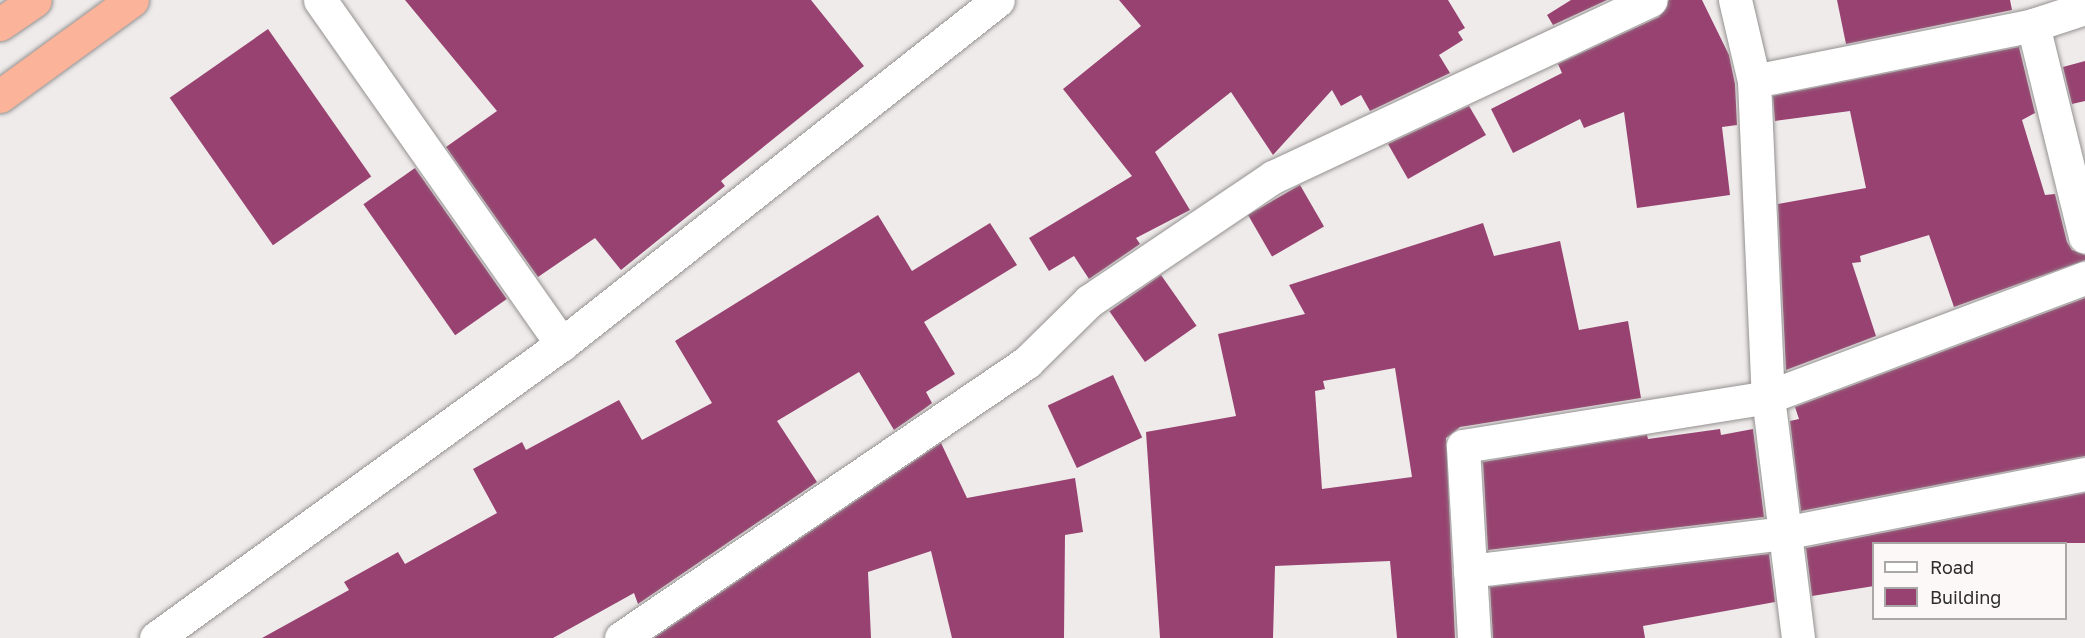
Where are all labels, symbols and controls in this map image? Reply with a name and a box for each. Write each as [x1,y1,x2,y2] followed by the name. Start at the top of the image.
[1872,542,2067,620] legend
[1930,556,1974,578] text: Road
[1930,586,2001,608] text: Building

